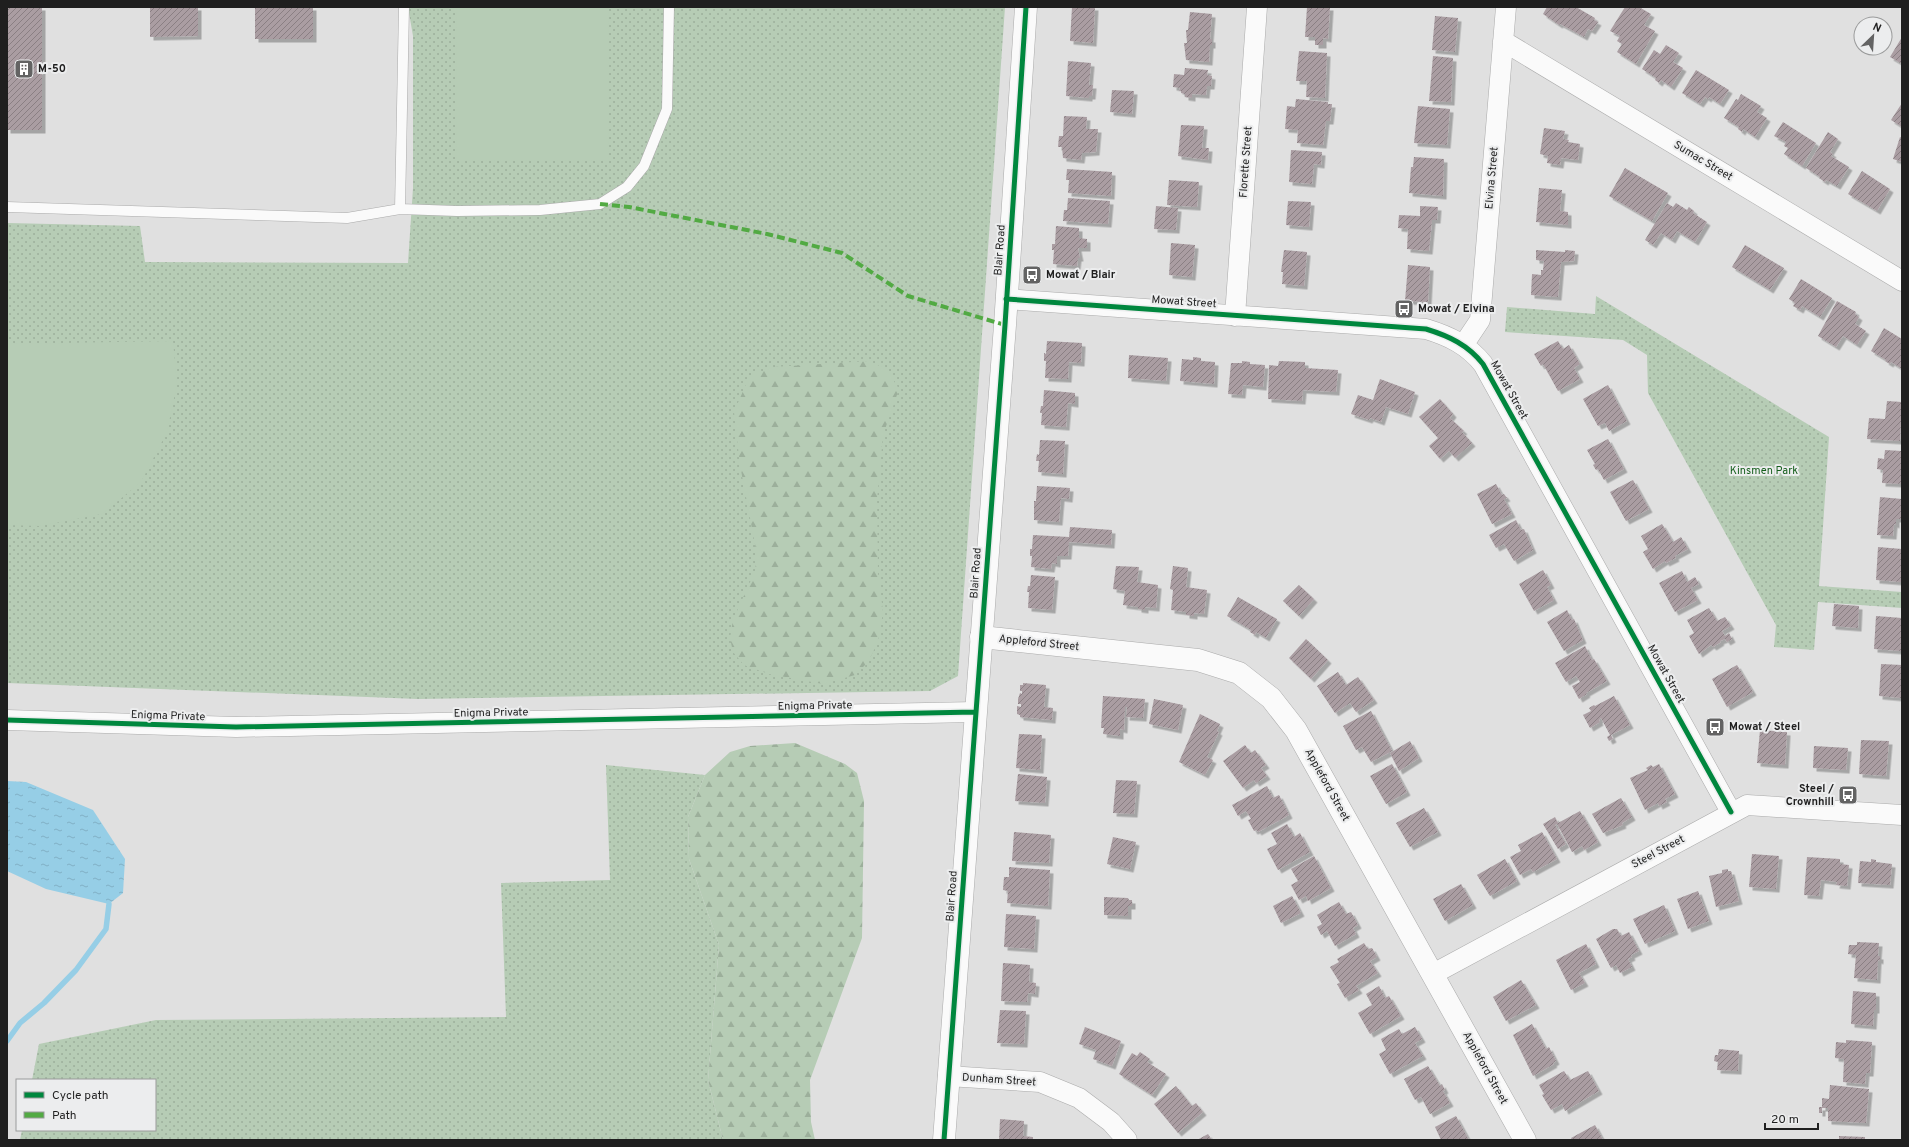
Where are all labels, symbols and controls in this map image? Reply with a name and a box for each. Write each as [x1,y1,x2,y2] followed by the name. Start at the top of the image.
[1853,16,1893,56] north arrow
[1870,20,1883,36] text: N
[13,58,35,80] building icon: M-50
[38,62,66,76] place label: M-50
[1237,126,1255,198] street label: Florette Street
[1671,138,1735,184] street label: Sumac Street
[1482,146,1502,210] street label: Elvina Street
[991,224,1009,276] street label: Blair Road
[1021,264,1043,286] bus stop icon: Mowat / Blair
[1046,268,1116,282] place label: Mowat / Blair
[1151,293,1217,311] street label: Mowat Street
[1393,298,1415,320] bus stop icon: Mowat / Elvina
[1418,302,1495,316] place label: Mowat / Elvina
[1487,358,1531,422] street label: Mowat Street
[1730,464,1798,478] park label: Kinsmen Park
[967,547,985,599] street label: Blair Road
[998,632,1080,654] street label: Appleford Street
[1644,642,1688,706] street label: Mowat Street
[778,698,852,714] street label: Enigma Private
[454,705,528,721] street label: Enigma Private
[131,708,206,724] street label: Enigma Private
[1704,716,1726,738] bus stop icon: Mowat / Steel
[1729,720,1800,734] place label: Mowat / Steel
[1301,746,1353,824] street label: Appleford Street
[1786,782,1834,809] place label: Steel / Crownhill
[1837,784,1859,806] bus stop icon: Steel / Crownhill
[1629,832,1687,872] street label: Steel Street
[943,870,961,922] street label: Blair Road
[1459,1029,1511,1107] street label: Appleford Street
[961,1070,1037,1090] street label: Dunham Street
[16,1079,156,1131] legend
[52,1088,109,1104] text: Cycle path
[1765,1105,1818,1131] scale bar
[52,1108,77,1124] text: Path
[1771,1112,1799,1128] text: 20 m

